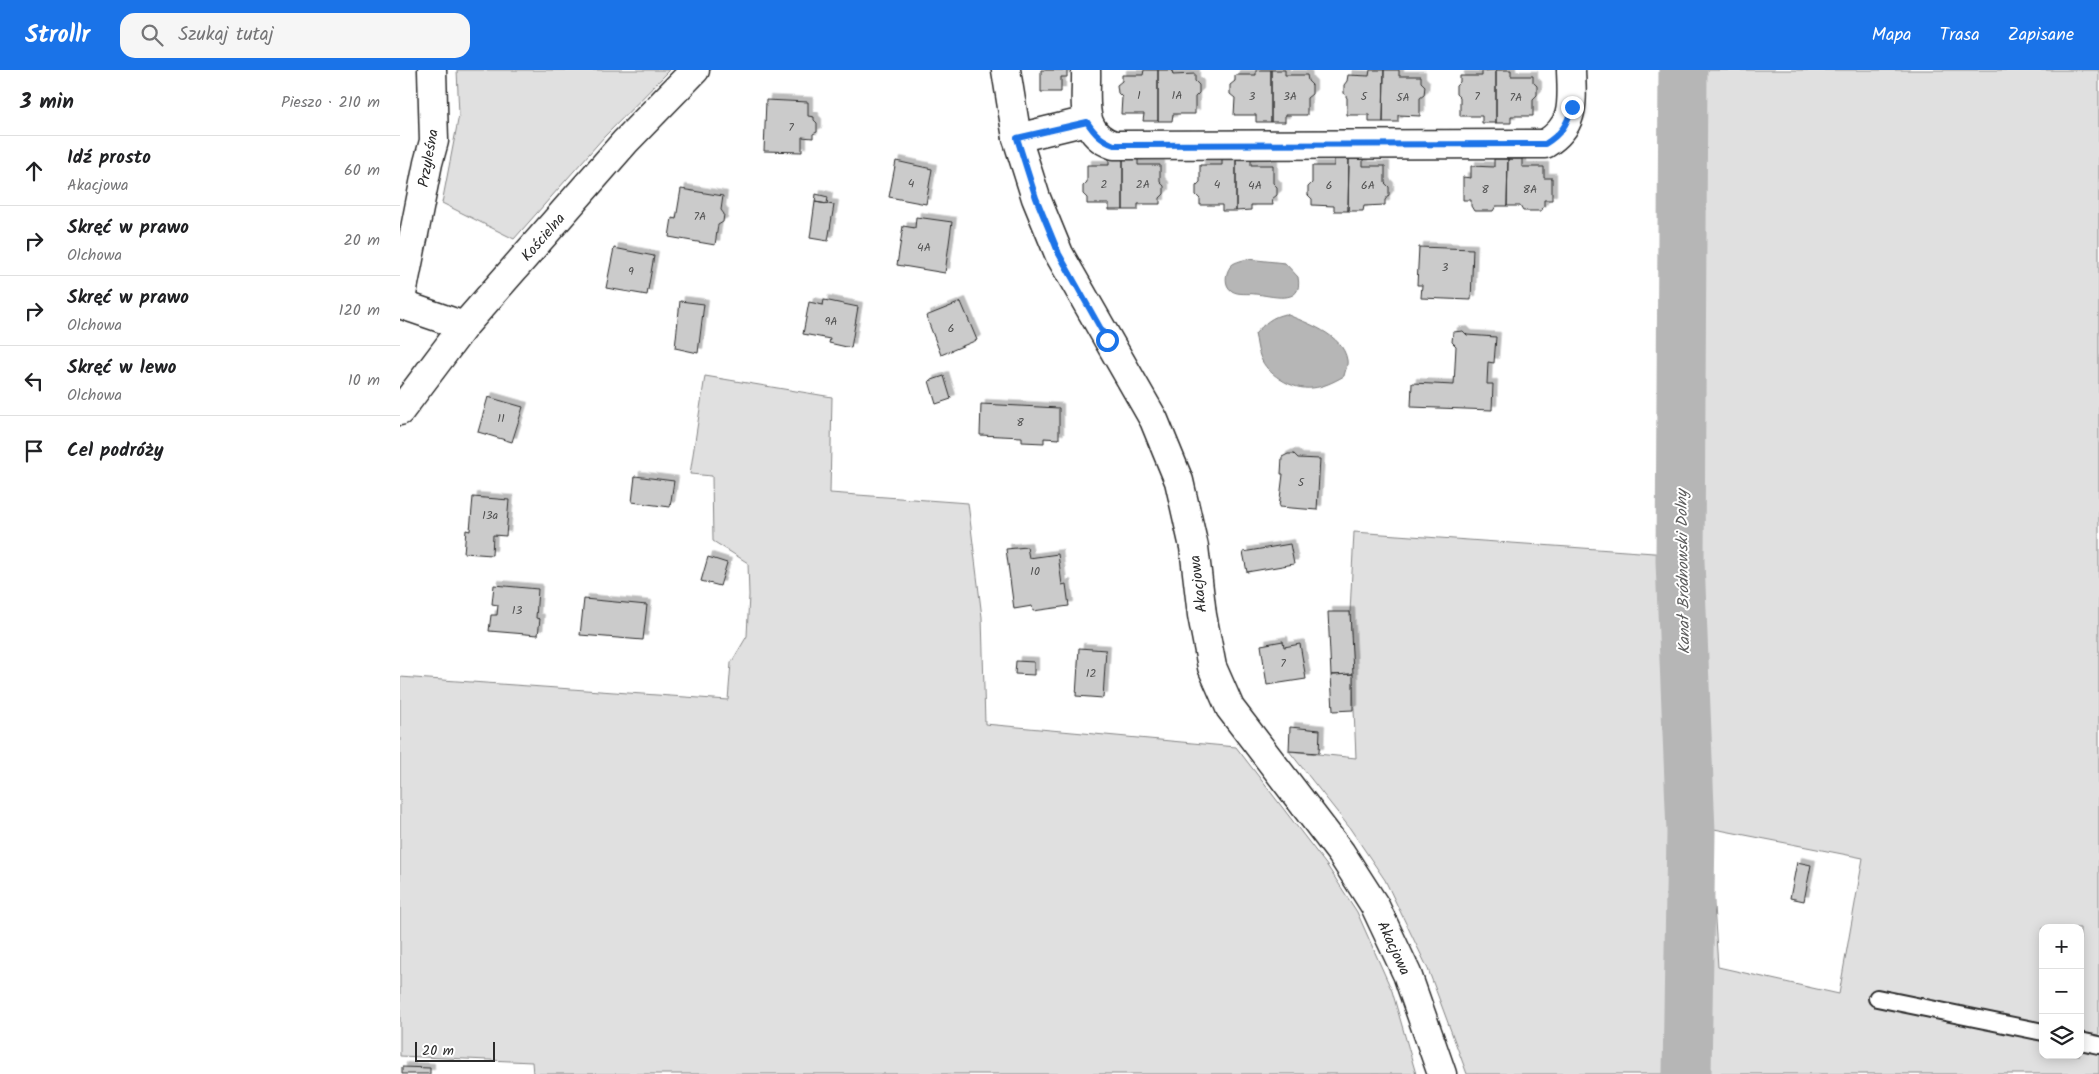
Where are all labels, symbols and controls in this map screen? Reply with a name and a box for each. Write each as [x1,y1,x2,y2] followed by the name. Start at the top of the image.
[120,13,470,58] search box
[25,16,90,55] text: Strollr
[178,20,274,50] text: Szukaj tutaj
[138,21,166,49] icon: search
[1872,21,1912,50] text: Mapa
[1940,21,1980,50] text: Trasa
[2008,21,2074,50] text: Zapisane
[20,86,74,119] text: 3 min
[1137,86,1141,105] house number: 1
[1171,86,1183,105] house number: 1A
[1249,87,1256,106] house number: 3
[1283,87,1297,106] house number: 3A
[1361,87,1369,106] house number: 5
[1474,87,1480,106] house number: 7
[1396,88,1410,107] house number: 5A
[1510,88,1522,107] house number: 7A
[281,90,380,115] text: Pieszo · 210 m
[1561,96,1584,119] route end
[788,118,794,137] house number: 7
[412,127,446,189] street label: Przyleśna
[67,143,151,173] text: Idź prosto
[20,157,48,185] icon: ahead
[344,158,380,183] text: 60 m
[67,173,128,198] text: Akacjowa
[908,174,915,193] house number: 4
[1101,175,1108,194] house number: 2
[1136,175,1150,194] house number: 2A
[1214,175,1221,194] house number: 4
[1248,176,1262,195] house number: 4A
[1326,176,1332,195] house number: 6
[1361,176,1375,195] house number: 6A
[1481,180,1489,199] house number: 8
[1523,180,1537,199] house number: 8A
[694,207,706,226] house number: 7A
[516,208,572,267] street label: Kościelna
[67,213,189,243] text: Skręć w prawo
[20,227,48,255] icon: right
[344,228,380,253] text: 20 m
[917,238,931,257] house number: 4A
[67,243,122,268] text: Olchowa
[1442,258,1449,277] house number: 3
[628,262,634,281] house number: 9
[67,283,189,313] text: Skręć w prawo
[20,297,48,325] icon: right
[339,298,380,323] text: 120 m
[824,312,838,331] house number: 9A
[67,313,122,338] text: Olchowa
[948,319,954,338] house number: 6
[1096,329,1119,352] route start
[67,353,176,383] text: Skręć w lewo
[20,367,48,395] icon: left
[348,368,380,393] text: 10 m
[67,383,122,408] text: Olchowa
[497,409,505,428] house number: 11
[1016,413,1024,432] house number: 8
[67,436,164,466] text: Cel podróży
[20,437,48,465] icon: arrive
[1298,473,1306,492] house number: 5
[1670,487,1697,654] water label: Kanał Bródnowski Dolny
[482,506,498,525] house number: 13a
[1184,554,1214,614] street label: Akacjowa
[1030,562,1040,581] house number: 10
[512,601,522,620] house number: 13
[1280,654,1286,673] house number: 7
[1086,664,1096,683] house number: 12
[1370,917,1416,980] street label: Akacjowa
[2039,924,2084,1059] map controls
[2039,924,2084,969] button: +
[2039,969,2084,1014] button: −
[2039,1014,2084,1059] button: layers
[415,1039,495,1062] scale bar
[422,1040,454,1062] text: 20 m

